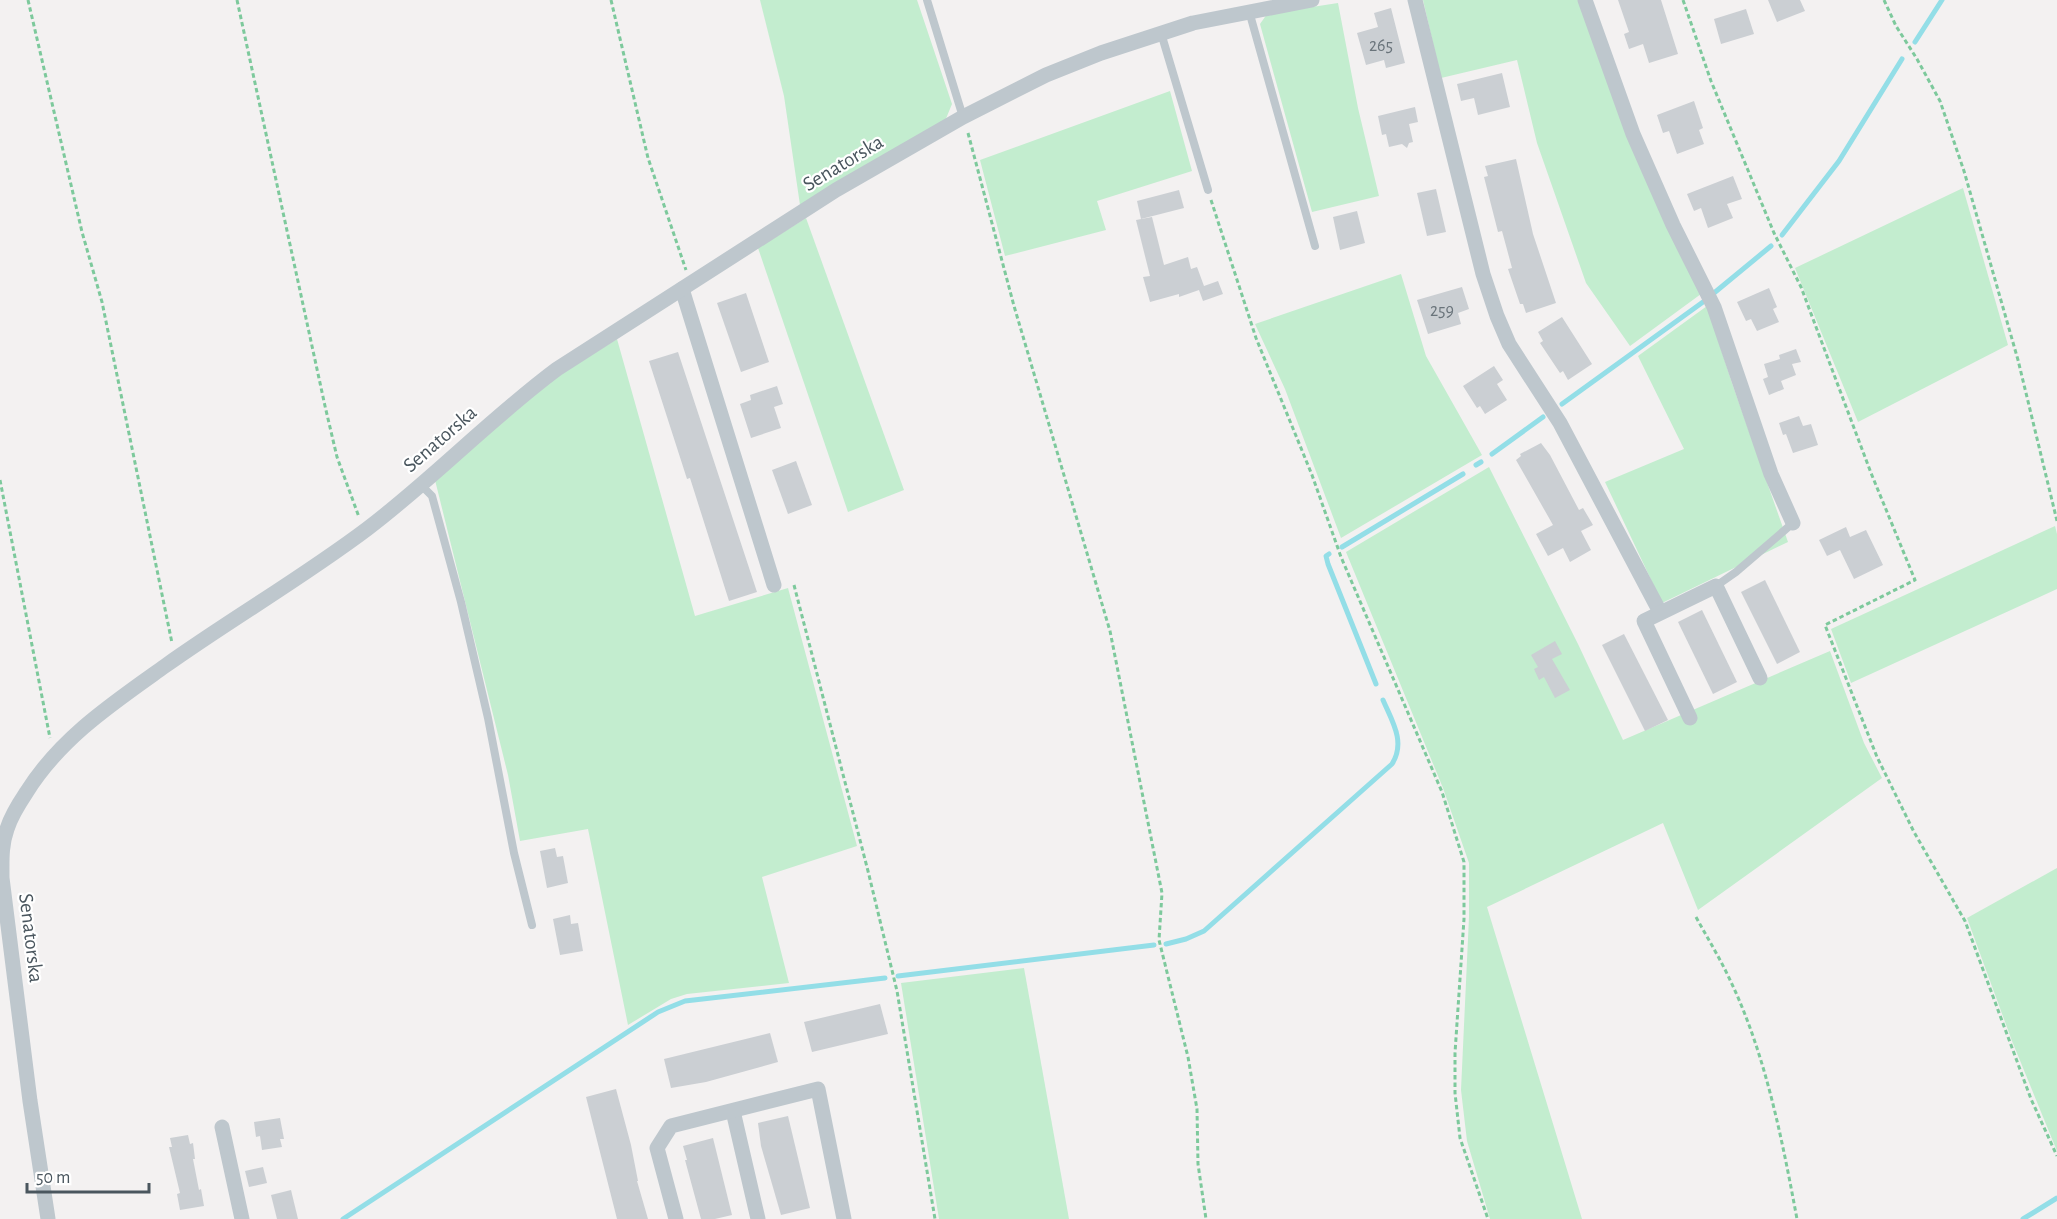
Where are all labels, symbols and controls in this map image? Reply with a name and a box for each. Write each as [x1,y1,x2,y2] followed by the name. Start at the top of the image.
[1369,37,1393,55] house number: 265
[799,131,887,195] street label: Senatorska
[1430,302,1454,320] house number: 259
[399,401,481,476] street label: Senatorska
[15,892,47,984] street label: Senatorska
[27,1156,148,1194] scale bar
[36,1169,70,1187] text: 50 m

